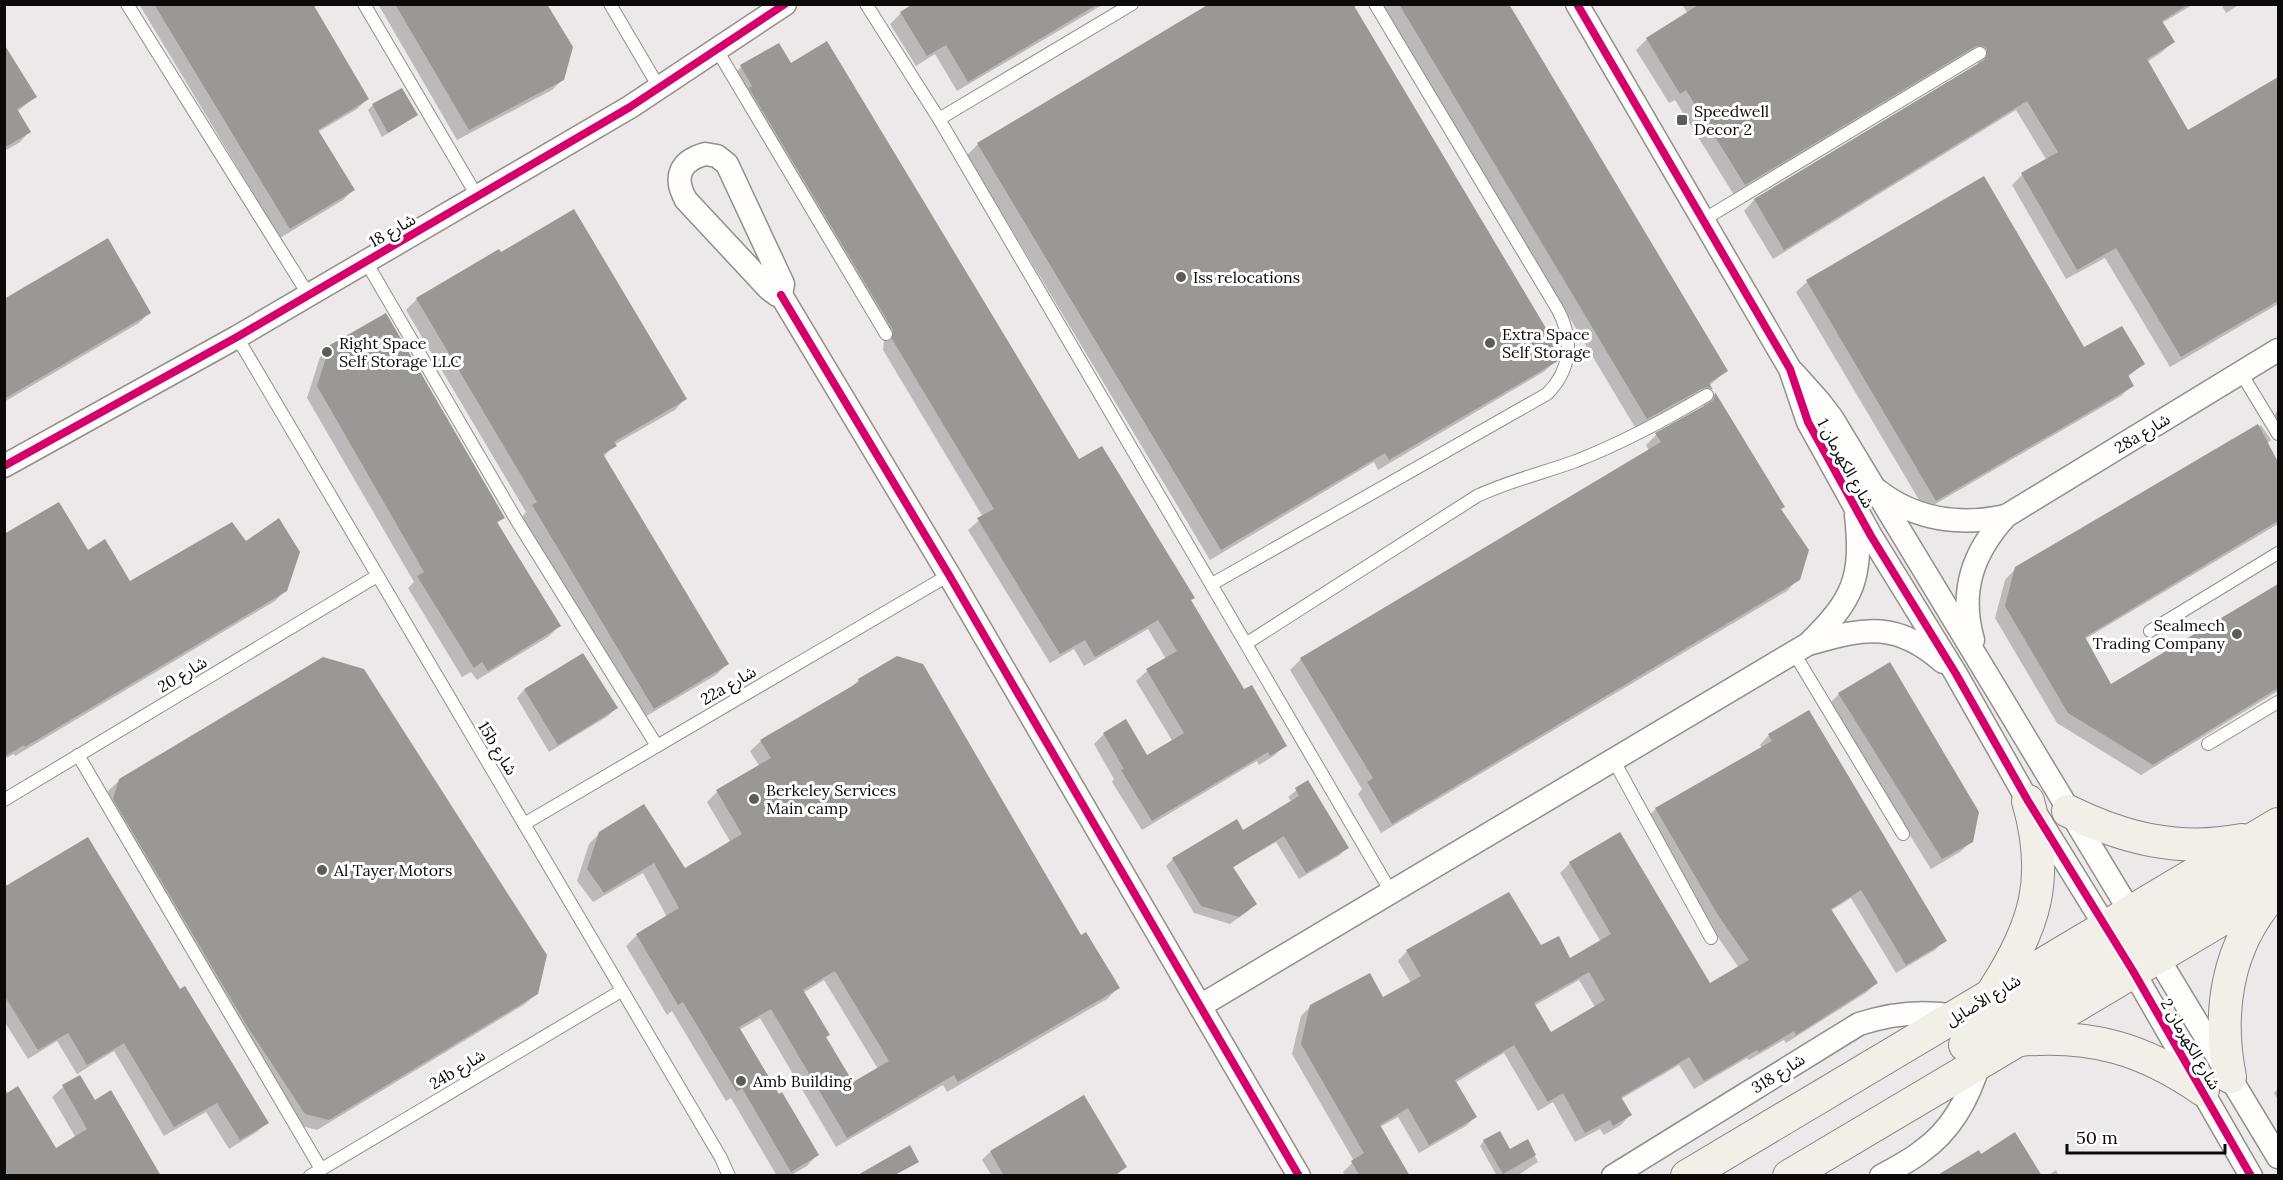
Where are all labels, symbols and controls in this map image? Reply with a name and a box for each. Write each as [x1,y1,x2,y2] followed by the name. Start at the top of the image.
[1694,101,1769,139] place label: Speedwell Decor 2
[1675,113,1689,127] marker: Speedwell Decor 2
[365,209,420,254] street label: شارع 18
[1193,267,1300,287] place label: Iss relocations
[1174,270,1188,284] marker: Iss relocations
[1502,324,1591,362] place label: Extra Space Self Storage
[339,333,461,371] place label: Right Space Self Storage LLC
[1483,336,1497,350] marker: Extra Space Self Storage
[320,345,334,359] marker: Right Space Self Storage LLC
[2111,409,2175,460] street label: 28a شارع
[1811,415,1879,513] street label: شارع الكهرمان 1
[2092,615,2226,653] place label: Sealmech Trading Company
[2230,627,2244,641] marker: Sealmech Trading Company
[154,652,212,699] street label: شارع 20
[697,661,761,711] street label: 22a شارع
[472,717,522,780] street label: 15b شارع
[766,780,896,818] place label: Berkeley Services Main camp
[747,792,761,806] marker: Berkeley Services Main camp
[333,860,452,880] place label: Al Tayer Motors
[315,863,329,877] marker: Al Tayer Motors
[1942,970,2026,1033] street label: شارع الأصايل
[2154,995,2225,1095] street label: شارع الكهرمان 2
[425,1045,490,1096] street label: 24b شارع
[1748,1049,1810,1100] street label: شارع 318
[752,1071,853,1091] place label: Amb Building
[734,1074,748,1088] marker: Amb Building
[2067,1117,2224,1155] scale bar
[2076,1126,2118,1149] text: 50 m

